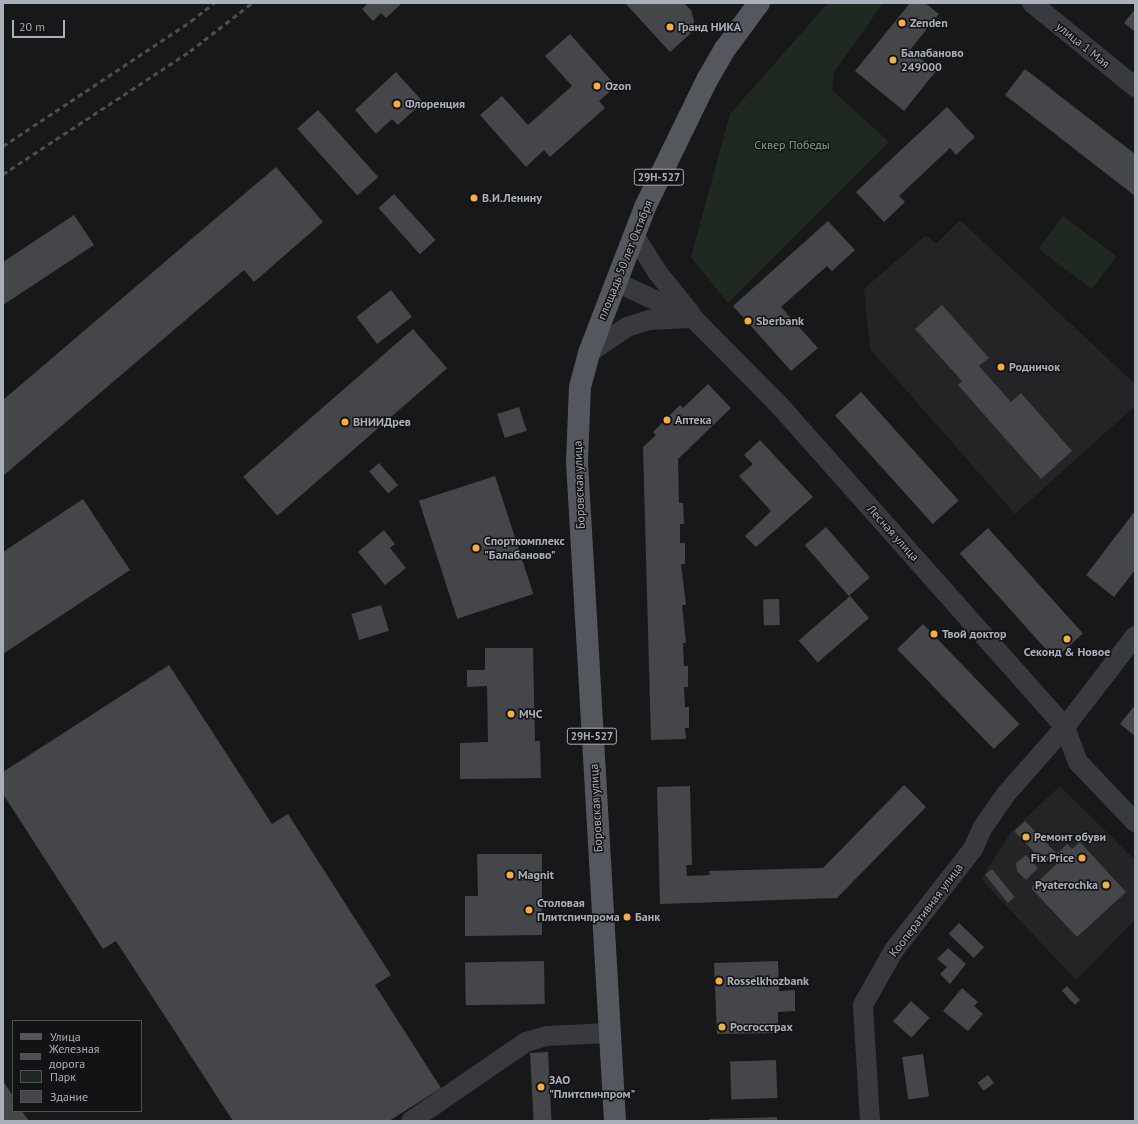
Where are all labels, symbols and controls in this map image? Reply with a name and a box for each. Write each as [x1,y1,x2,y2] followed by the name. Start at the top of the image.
[14,12,67,38] scale bar
[910,16,948,30] place label: Zenden
[897,18,907,28] marker: Zenden
[19,19,45,34] text: 20 m
[1053,19,1113,71] street label: улица 1 Мая
[678,20,741,34] place label: Гранд НИКА
[665,22,675,32] marker: Гранд НИКА
[901,46,964,74] place label: Балабаново 249000
[888,55,898,65] marker: Балабаново 249000
[605,79,631,93] place label: Ozon
[592,81,602,91] marker: Ozon
[405,97,465,111] place label: Флоренция
[392,99,402,109] marker: Флоренция
[754,138,830,152] park label: Сквер Победы
[633,168,685,186] road number: 29Н-527
[482,191,542,205] place label: В.И.Ленину
[469,193,479,203] marker: В.И.Ленину
[594,198,656,322] street label: площадь 50 лет Октября
[756,314,804,328] place label: Sberbank
[743,316,753,326] marker: Sberbank
[1009,360,1060,374] place label: Родничок
[996,362,1006,372] marker: Родничок
[675,413,711,427] place label: Аптека
[353,415,411,429] place label: ВНИИДрев
[662,415,672,425] marker: Аптека
[340,417,350,427] marker: ВНИИДрев
[570,441,588,529] street label: Боровская улица
[864,502,922,564] street label: Лесная улица
[484,534,565,562] place label: Спорткомплекс "Балабаново"
[471,543,481,553] marker: Спорткомплекс "Балабаново"
[942,627,1006,641] place label: Твой доктор
[929,629,939,639] marker: Твой доктор
[1062,634,1072,644] marker: Секонд & Новое
[1024,645,1110,659] place label: Секонд & Новое
[519,707,543,721] place label: МЧС
[506,709,516,719] marker: МЧС
[566,727,618,745] road number: 29Н-527
[586,763,606,853] street label: Боровская улица
[1034,830,1107,844] place label: Ремонт обуви
[1021,832,1031,842] marker: Ремонт обуви
[1030,851,1074,865] place label: Fix Price
[1077,853,1087,863] marker: Fix Price
[886,860,966,960] street label: Кооперативная улица
[518,868,554,882] place label: Magnit
[505,870,515,880] marker: Magnit
[1035,878,1098,892] place label: Pyaterochka
[1101,880,1111,890] marker: Pyaterochka
[537,896,620,924] place label: Столовая Плитспичпрома
[524,905,534,915] marker: Столовая Плитспичпрома
[635,910,660,924] place label: Банк
[622,912,632,922] marker: Банк
[727,974,809,988] place label: Rosselkhozbank
[714,976,724,986] marker: Rosselkhozbank
[12,1020,142,1112] legend
[730,1020,793,1034] place label: Росгосстрах
[717,1022,727,1032] marker: Росгосстрах
[50,1029,81,1044] text: Улица
[49,1041,100,1071] text: Железная дорога
[50,1069,76,1084] text: Парк
[549,1073,635,1101] place label: ЗАО "Плитспичпром"
[536,1082,546,1092] marker: ЗАО "Плитспичпром"
[50,1089,88,1104] text: Здание

